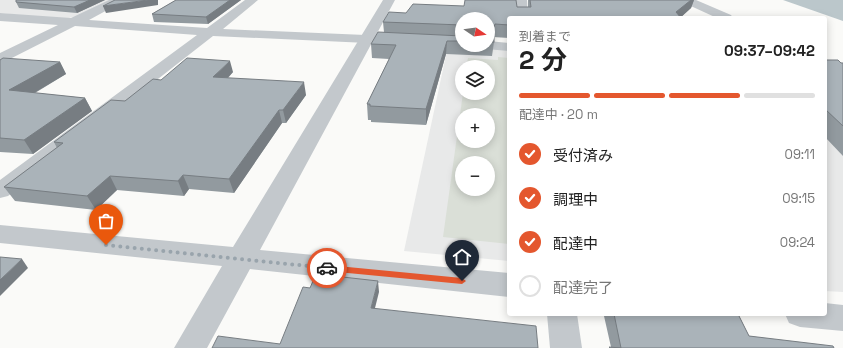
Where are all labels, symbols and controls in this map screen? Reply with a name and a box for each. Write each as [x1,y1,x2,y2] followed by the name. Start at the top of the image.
[455,12,495,52] north arrow
[455,12,495,196] map controls
[519,28,571,45] text: 到着まで
[724,41,815,60] text: 09:37–09:42
[519,43,567,77] text: 2 分
[455,60,495,100] button: layers
[519,106,598,123] text: 配達中 · 20 m
[455,108,495,148] button: +
[519,143,541,165] icon: check
[553,146,613,165] text: 受付済み
[785,146,815,163] text: 09:11
[455,156,495,196] button: −
[519,187,541,209] icon: check
[553,190,598,209] text: 調理中
[782,190,815,207] text: 09:15
[89,204,123,245] pin
[95,210,117,232] icon: bag
[519,231,541,253] icon: check
[553,234,598,253] text: 配達中
[780,234,815,251] text: 09:24
[445,240,479,281] pin
[451,246,473,268] icon: home
[307,248,347,288] courier
[316,257,338,279] icon: car
[553,278,613,297] text: 配達完了

